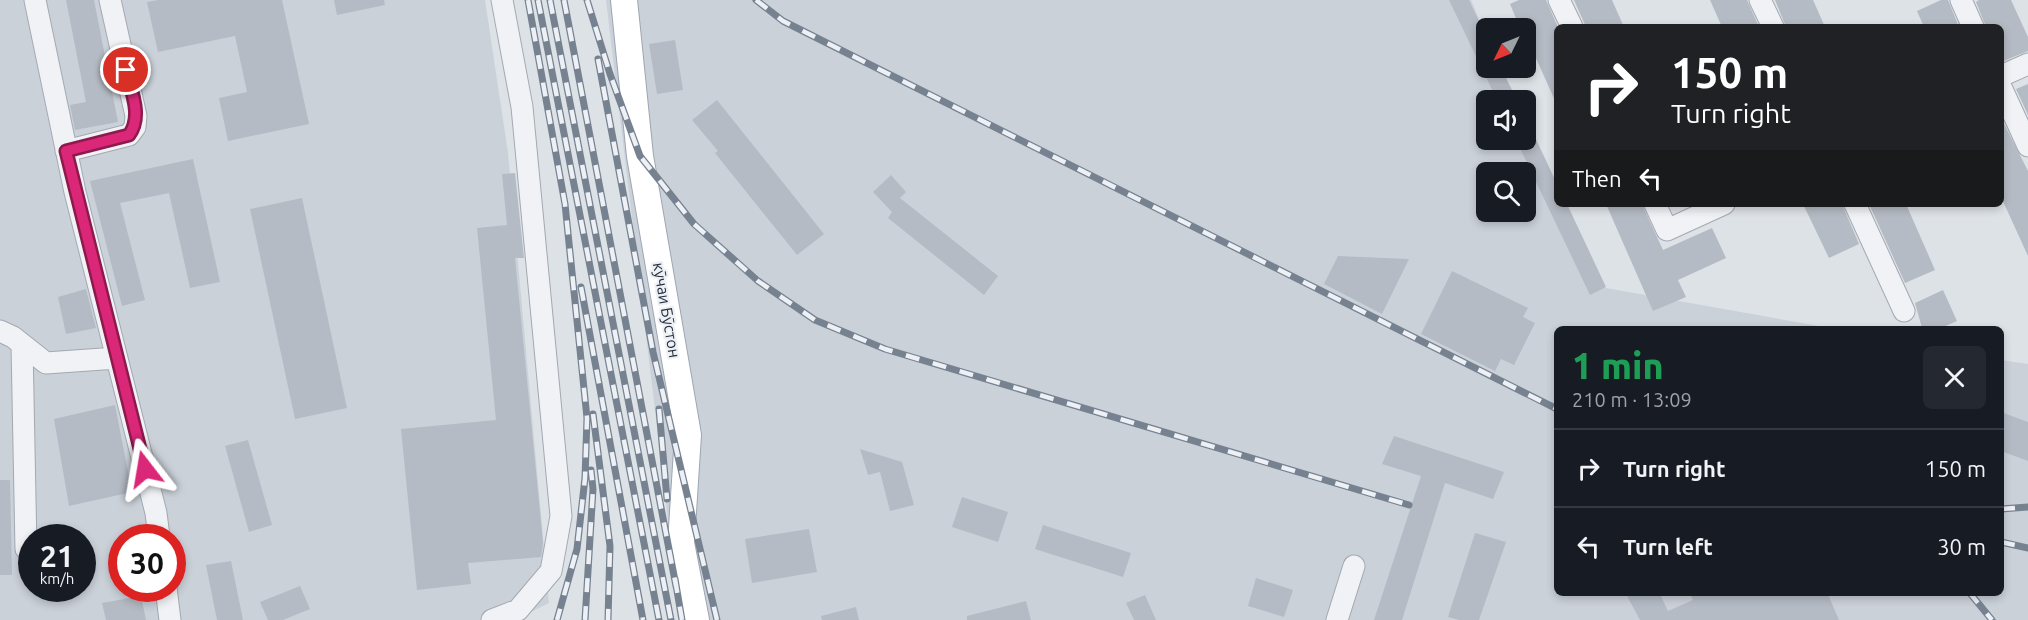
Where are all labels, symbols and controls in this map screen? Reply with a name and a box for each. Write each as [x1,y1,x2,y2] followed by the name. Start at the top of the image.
[1476,18,1536,78] north arrow
[1476,18,1536,222] map controls
[100,44,151,95] pin
[1572,48,1650,126] icon: right
[1671,49,1788,96] text: 150 m
[109,53,142,86] icon: arrive
[1476,90,1536,150] button: sound
[1671,98,1791,128] text: Turn right
[1476,162,1536,222] button: search
[1634,162,1667,195] icon: left
[1572,166,1622,191] text: Then
[650,261,684,359] street label: кӯчаи Бӯстон
[1572,345,1664,386] text: 1 min
[1923,346,1986,409] button: close
[1572,388,1692,411] text: 210 m · 13:09
[113,437,177,501] position arrow
[1572,452,1605,485] icon: right
[1623,456,1725,481] text: Turn right
[1925,456,1986,481] text: 150 m
[108,524,186,602] speed limit sign: 30
[1572,530,1605,563] icon: left
[1623,534,1713,559] text: Turn left
[1937,534,1986,559] text: 30 m
[40,539,74,573] text: 21
[40,570,74,587] text: km/h

